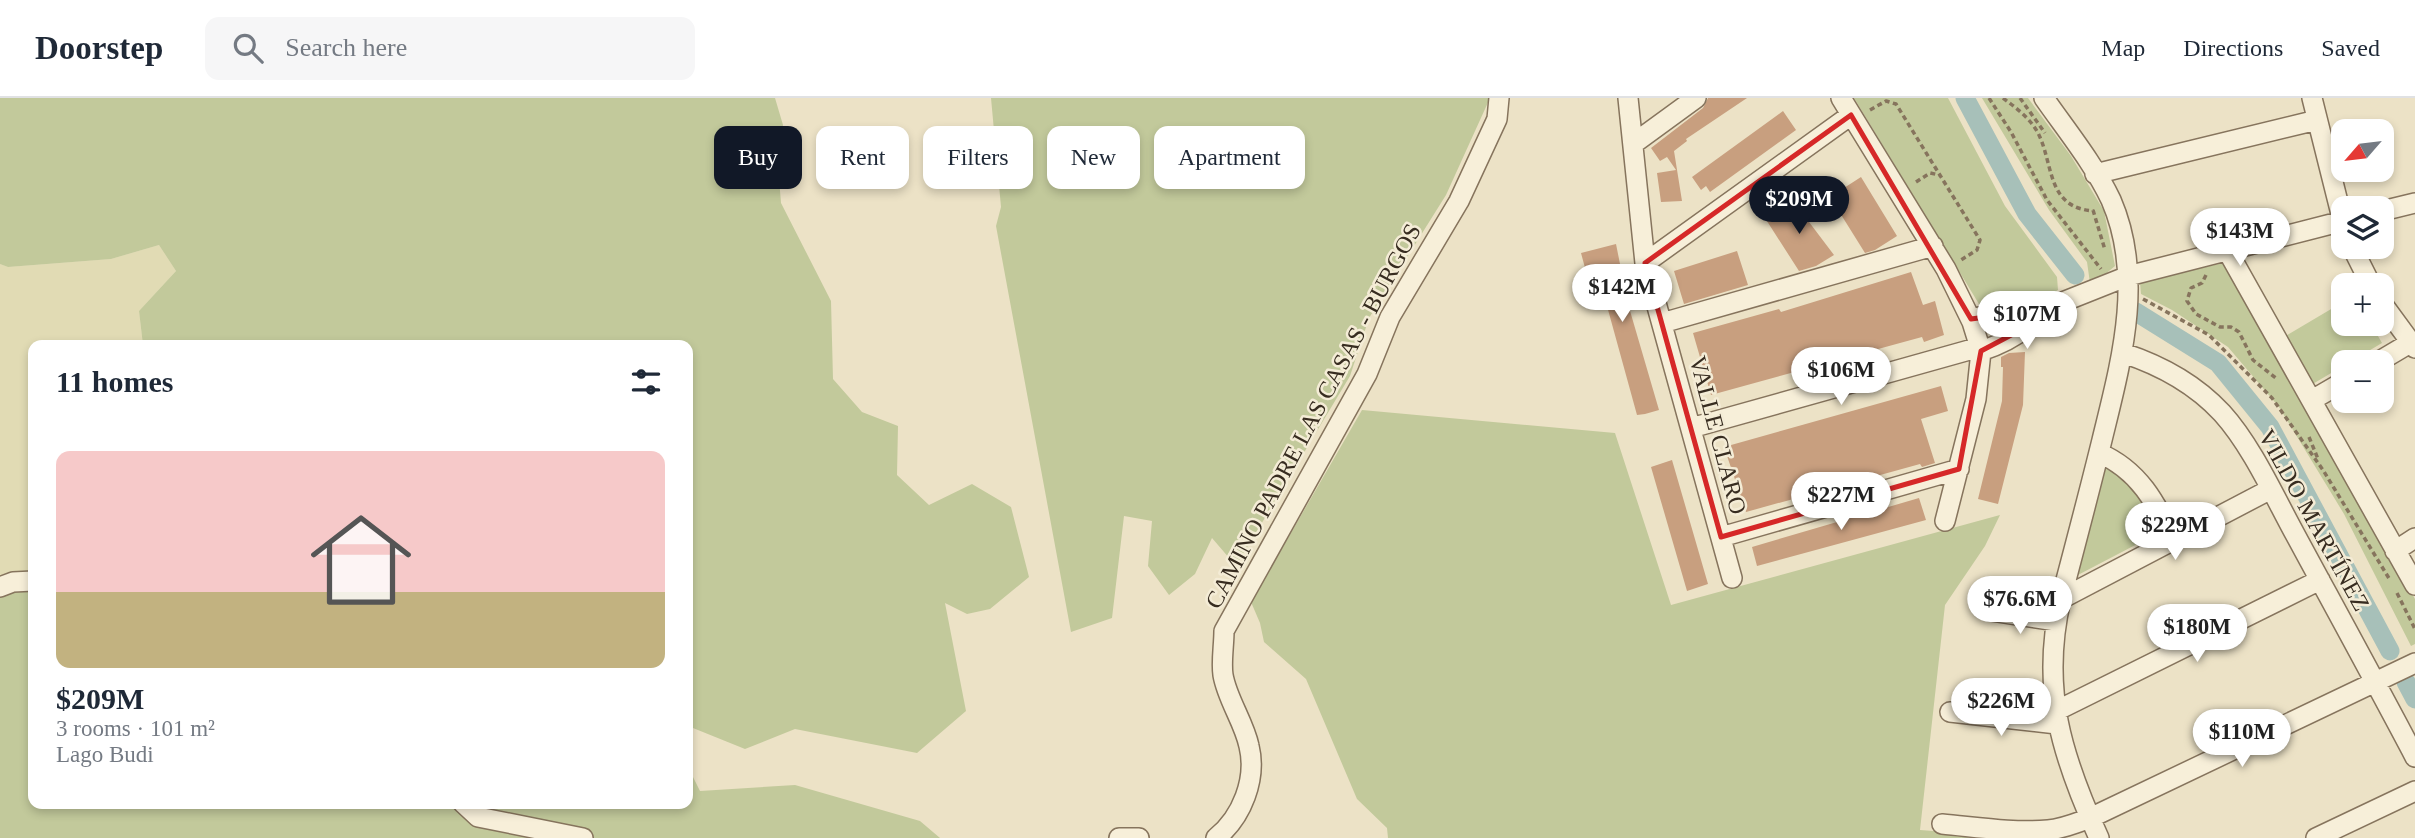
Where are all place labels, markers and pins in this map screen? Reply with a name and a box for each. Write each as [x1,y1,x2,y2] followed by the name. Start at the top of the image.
[1750,176,1848,236] pin: $209M
[2191,208,2289,268] pin: $143M
[1573,264,1671,324] pin: $142M
[1978,292,2076,351] pin: $107M
[1792,348,1890,407] pin: $106M
[1792,472,1890,532] pin: $227M
[2126,503,2224,562] pin: $229M
[1963,576,2077,636] pin: $76.6M
[2148,604,2246,664] pin: $180M
[1952,678,2050,738] pin: $226M
[2193,710,2291,769] pin: $110M

